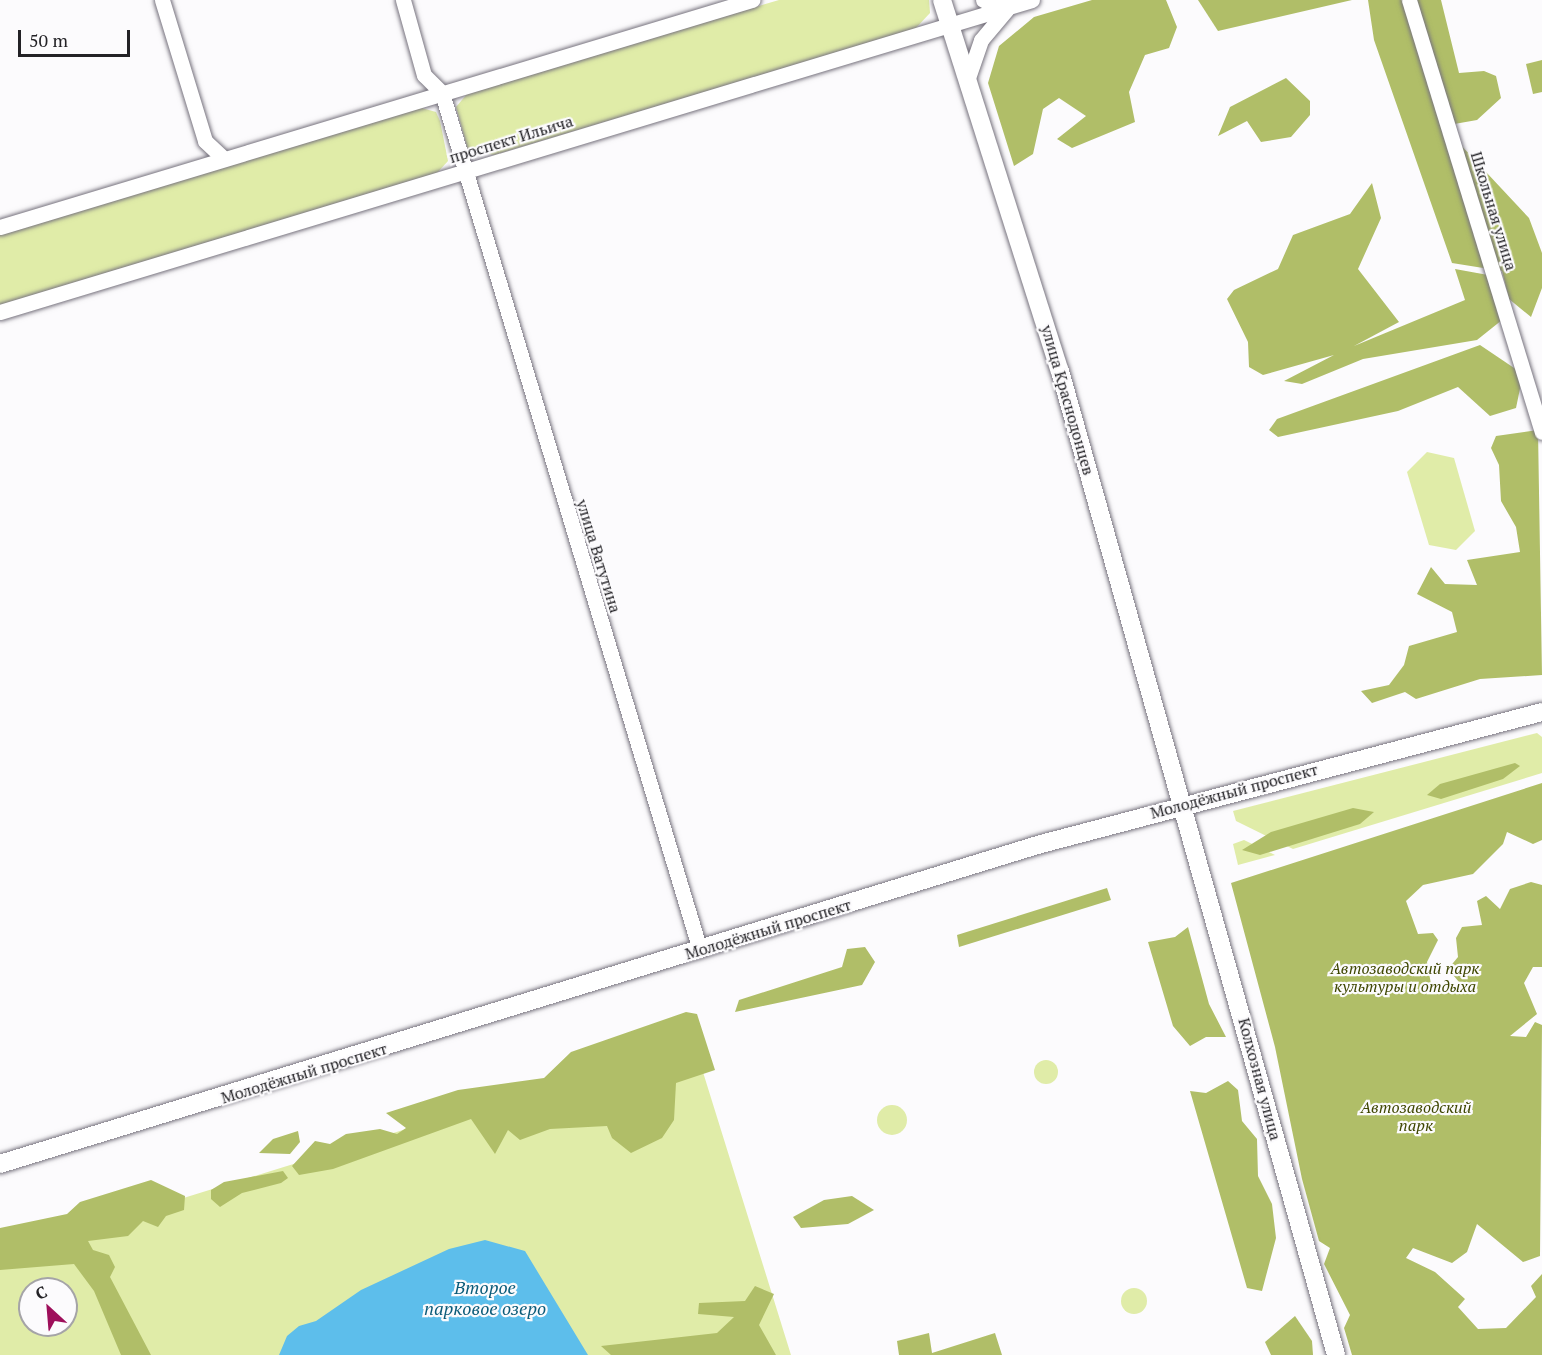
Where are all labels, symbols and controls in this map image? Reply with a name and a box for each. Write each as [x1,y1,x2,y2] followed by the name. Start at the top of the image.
[21,18,134,56] scale bar
[29,28,68,52] text: 50 m
[447,111,575,167] street label: проспект Ильича
[1467,149,1521,273] street label: Школьная улица
[1037,323,1099,477] street label: улица Краснодонцев
[573,497,625,615] street label: улица Ватутина
[1148,759,1320,823] street label: Молодёжный проспект
[683,895,853,963] street label: Молодёжный проспект
[1330,958,1480,996] park label: Автозаводский парк культуры и отдыха
[1234,1016,1286,1142] street label: Колхозная улица
[219,1039,389,1107] street label: Молодёжный проспект
[1361,1097,1471,1135] park label: Автозаводский парк
[18,1277,78,1337] north arrow
[424,1277,546,1320] water label: Второе парковое озеро
[31,1280,50,1305] text: С

